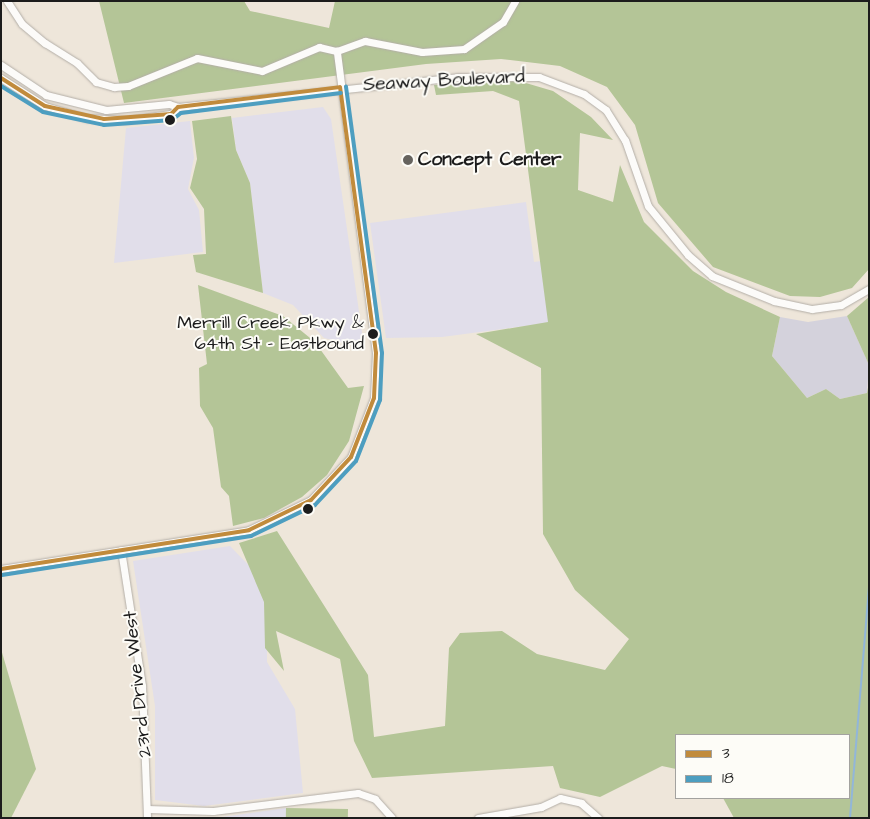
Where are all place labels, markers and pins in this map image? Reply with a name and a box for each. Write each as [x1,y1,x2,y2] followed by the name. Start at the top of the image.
[165,115,175,125] unlabelled marker
[418,149,561,171] place label: Concept Center
[402,154,414,166] marker: Concept Center
[177,313,364,356] place label: Merrill Creek Pkwy & 64th St - Eastbound
[368,329,378,339] marker: Merrill Creek Pkwy & 64th St - Eastbound
[303,504,313,514] unlabelled marker

